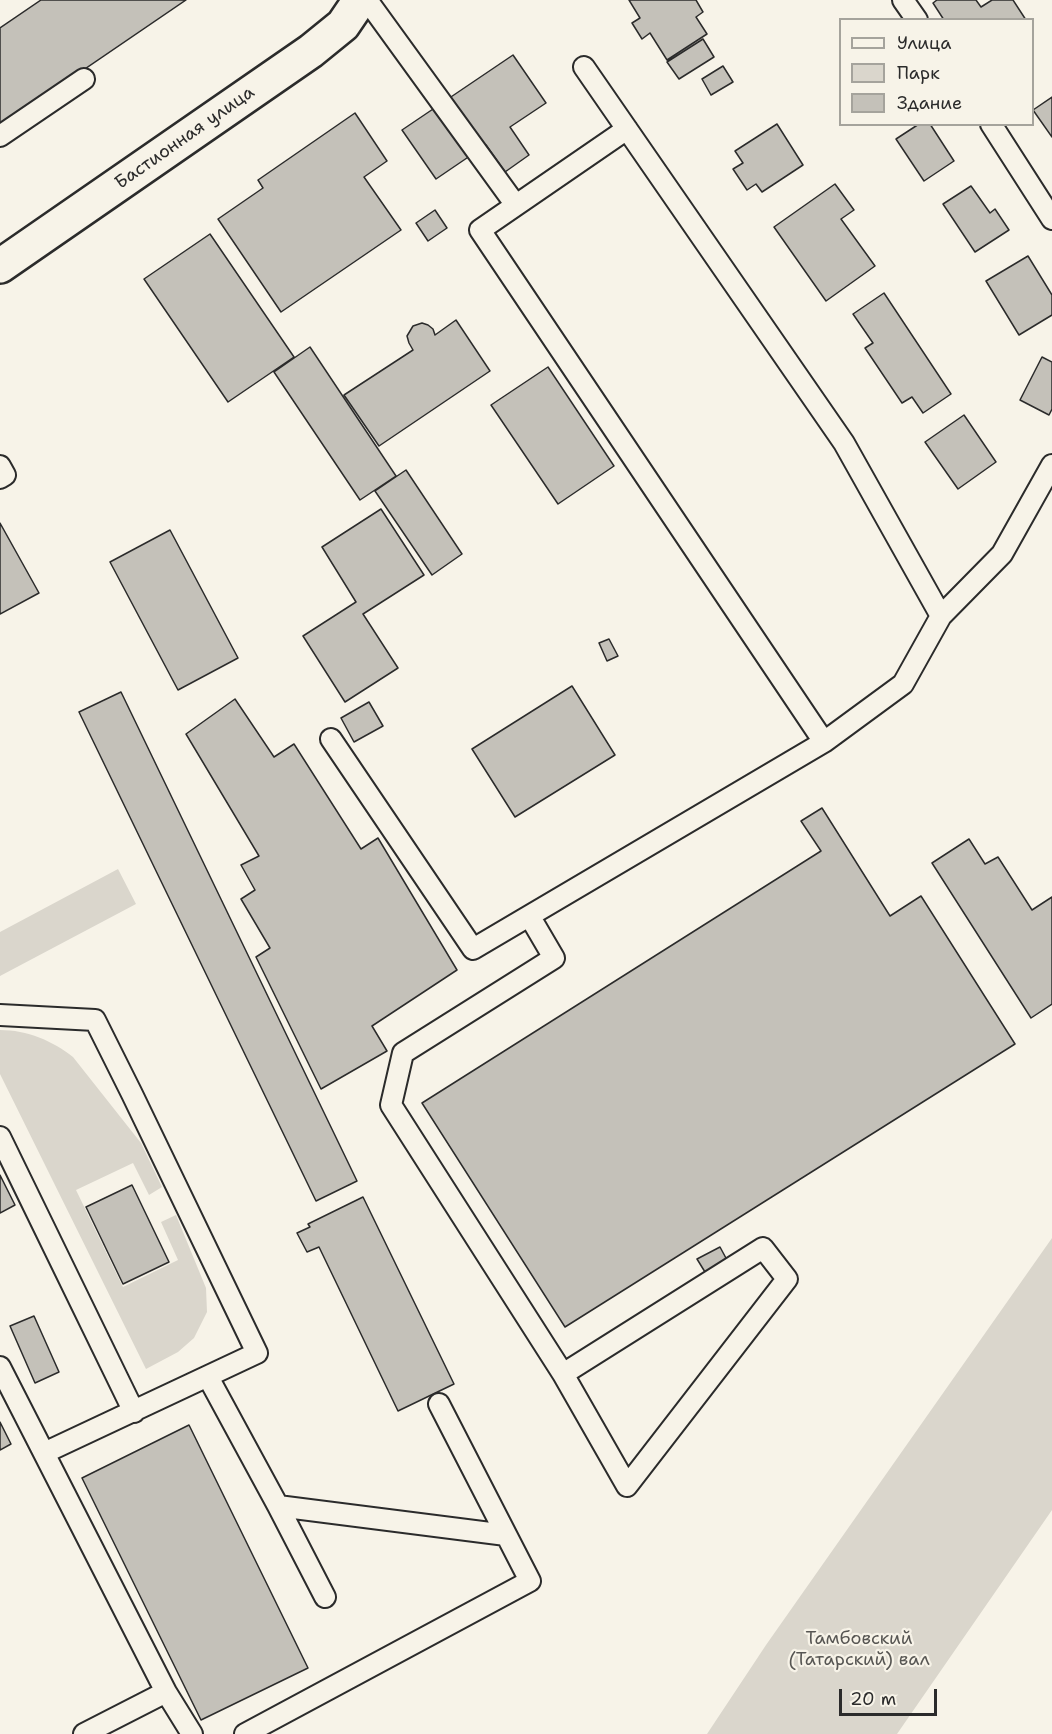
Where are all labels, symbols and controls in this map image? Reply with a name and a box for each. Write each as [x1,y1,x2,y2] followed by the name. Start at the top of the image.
[839,18,1034,126] legend
[897,31,951,55] text: Улица
[897,61,940,85] text: Парк
[111,82,259,194] street label: Бастионная улица
[897,91,962,115] text: Здание
[788,1628,930,1670] park label: Тамбовский (Татарский) вал
[842,1677,940,1715] scale bar
[850,1687,896,1711] text: 20 m

